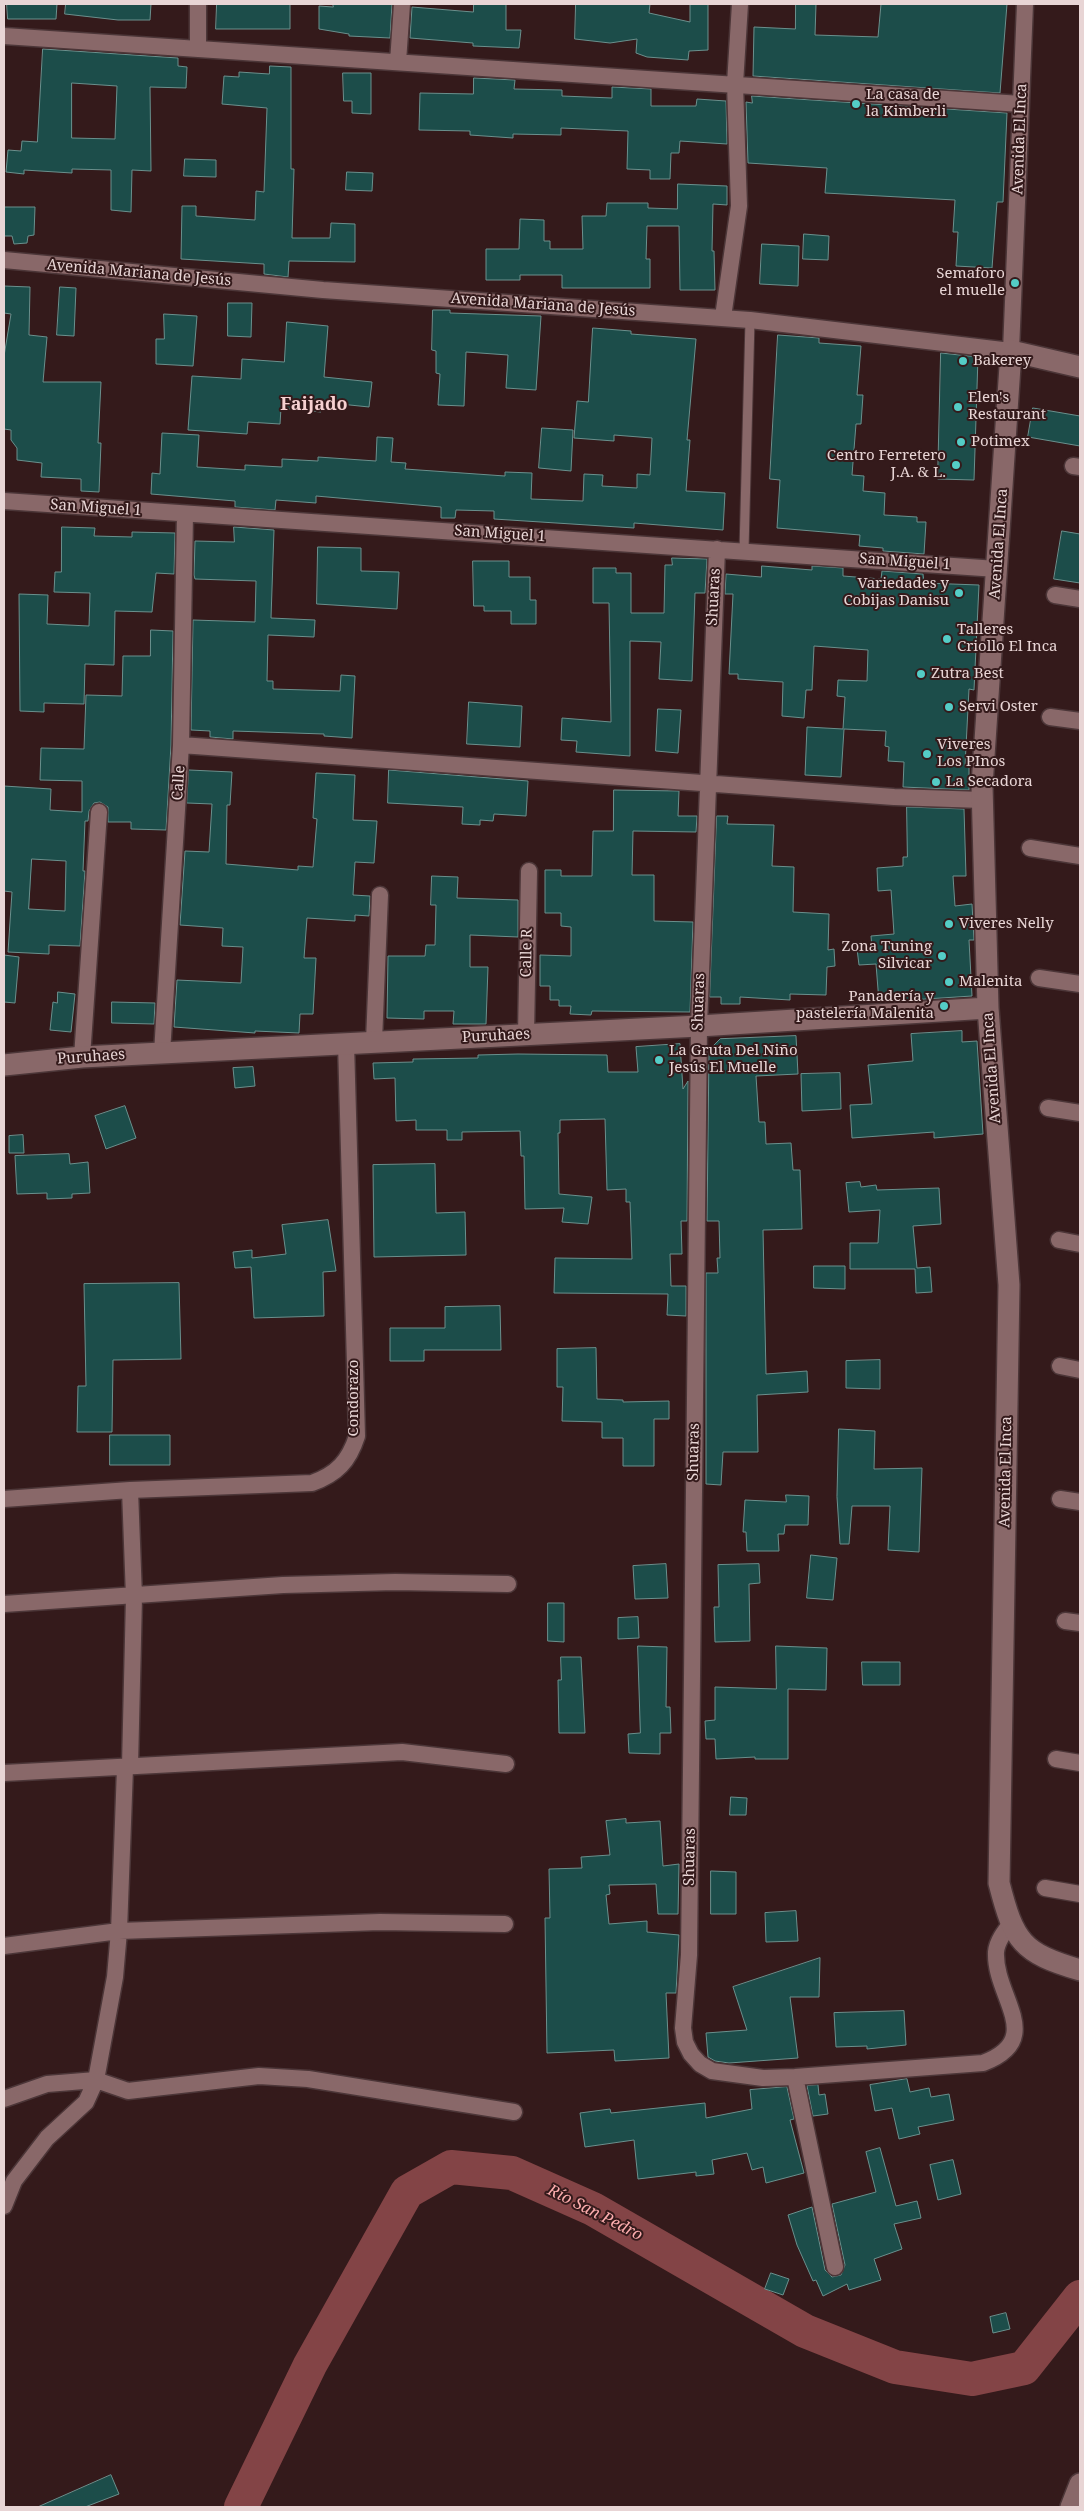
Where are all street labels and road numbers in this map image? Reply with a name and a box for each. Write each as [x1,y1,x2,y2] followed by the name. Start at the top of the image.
[1009,83,1031,195] street label: Avenida El Inca
[46,256,232,290] street label: Avenida Mariana de Jesús
[450,290,636,320] street label: Avenida Mariana de Jesús
[986,488,1012,600] street label: Avenida El Inca
[50,496,142,520] street label: San Miguel 1
[454,522,546,546] street label: San Miguel 1
[859,550,951,574] street label: San Miguel 1
[704,568,724,626] street label: Shuaras
[169,765,189,801] street label: Calle
[518,928,536,978] street label: Calle R
[689,973,709,1031] street label: Shuaras
[979,1012,1005,1124] street label: Avenida El Inca
[462,1025,530,1047] street label: Puruhaes
[56,1046,126,1068] street label: Puruhaes
[345,1360,363,1436] street label: Condorazo
[996,1416,1016,1528] street label: Avenida El Inca
[684,1423,704,1481] street label: Shuaras
[680,1828,700,1886] street label: Shuaras

